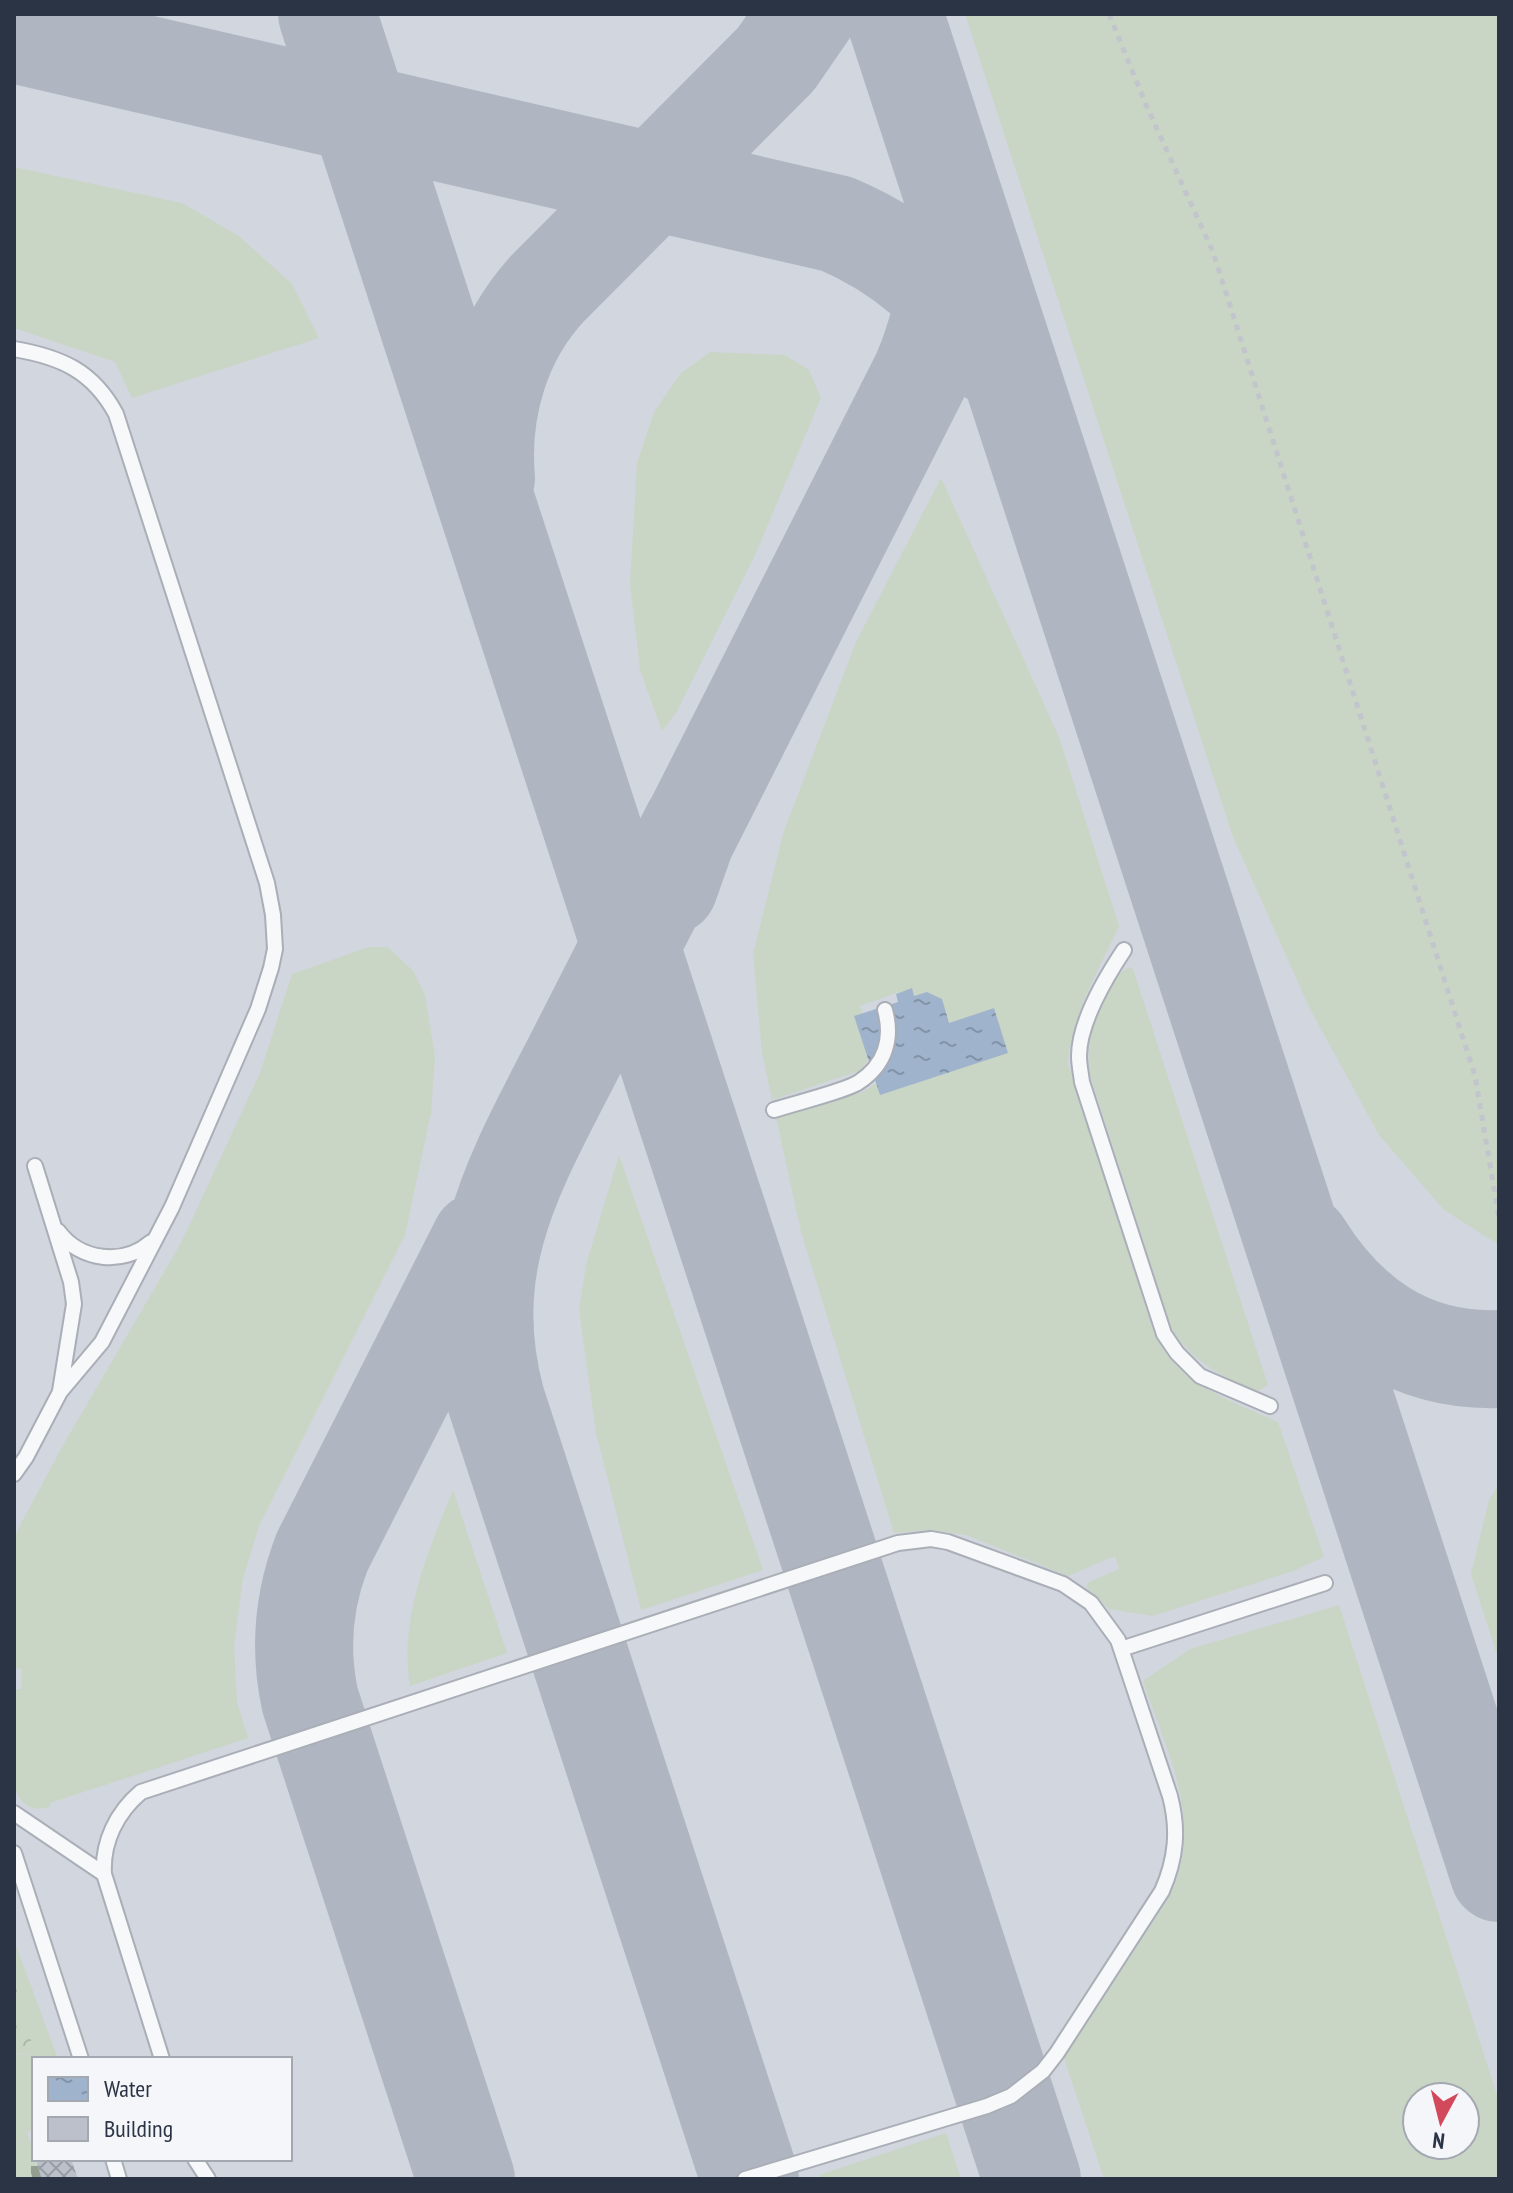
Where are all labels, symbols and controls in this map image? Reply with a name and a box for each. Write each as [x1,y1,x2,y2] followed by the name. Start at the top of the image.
[32,2057,292,2161] legend
[104,2073,152,2104] text: Water
[1401,2081,1481,2161] north arrow
[104,2113,173,2144] text: Building
[1431,2126,1446,2155] text: N

